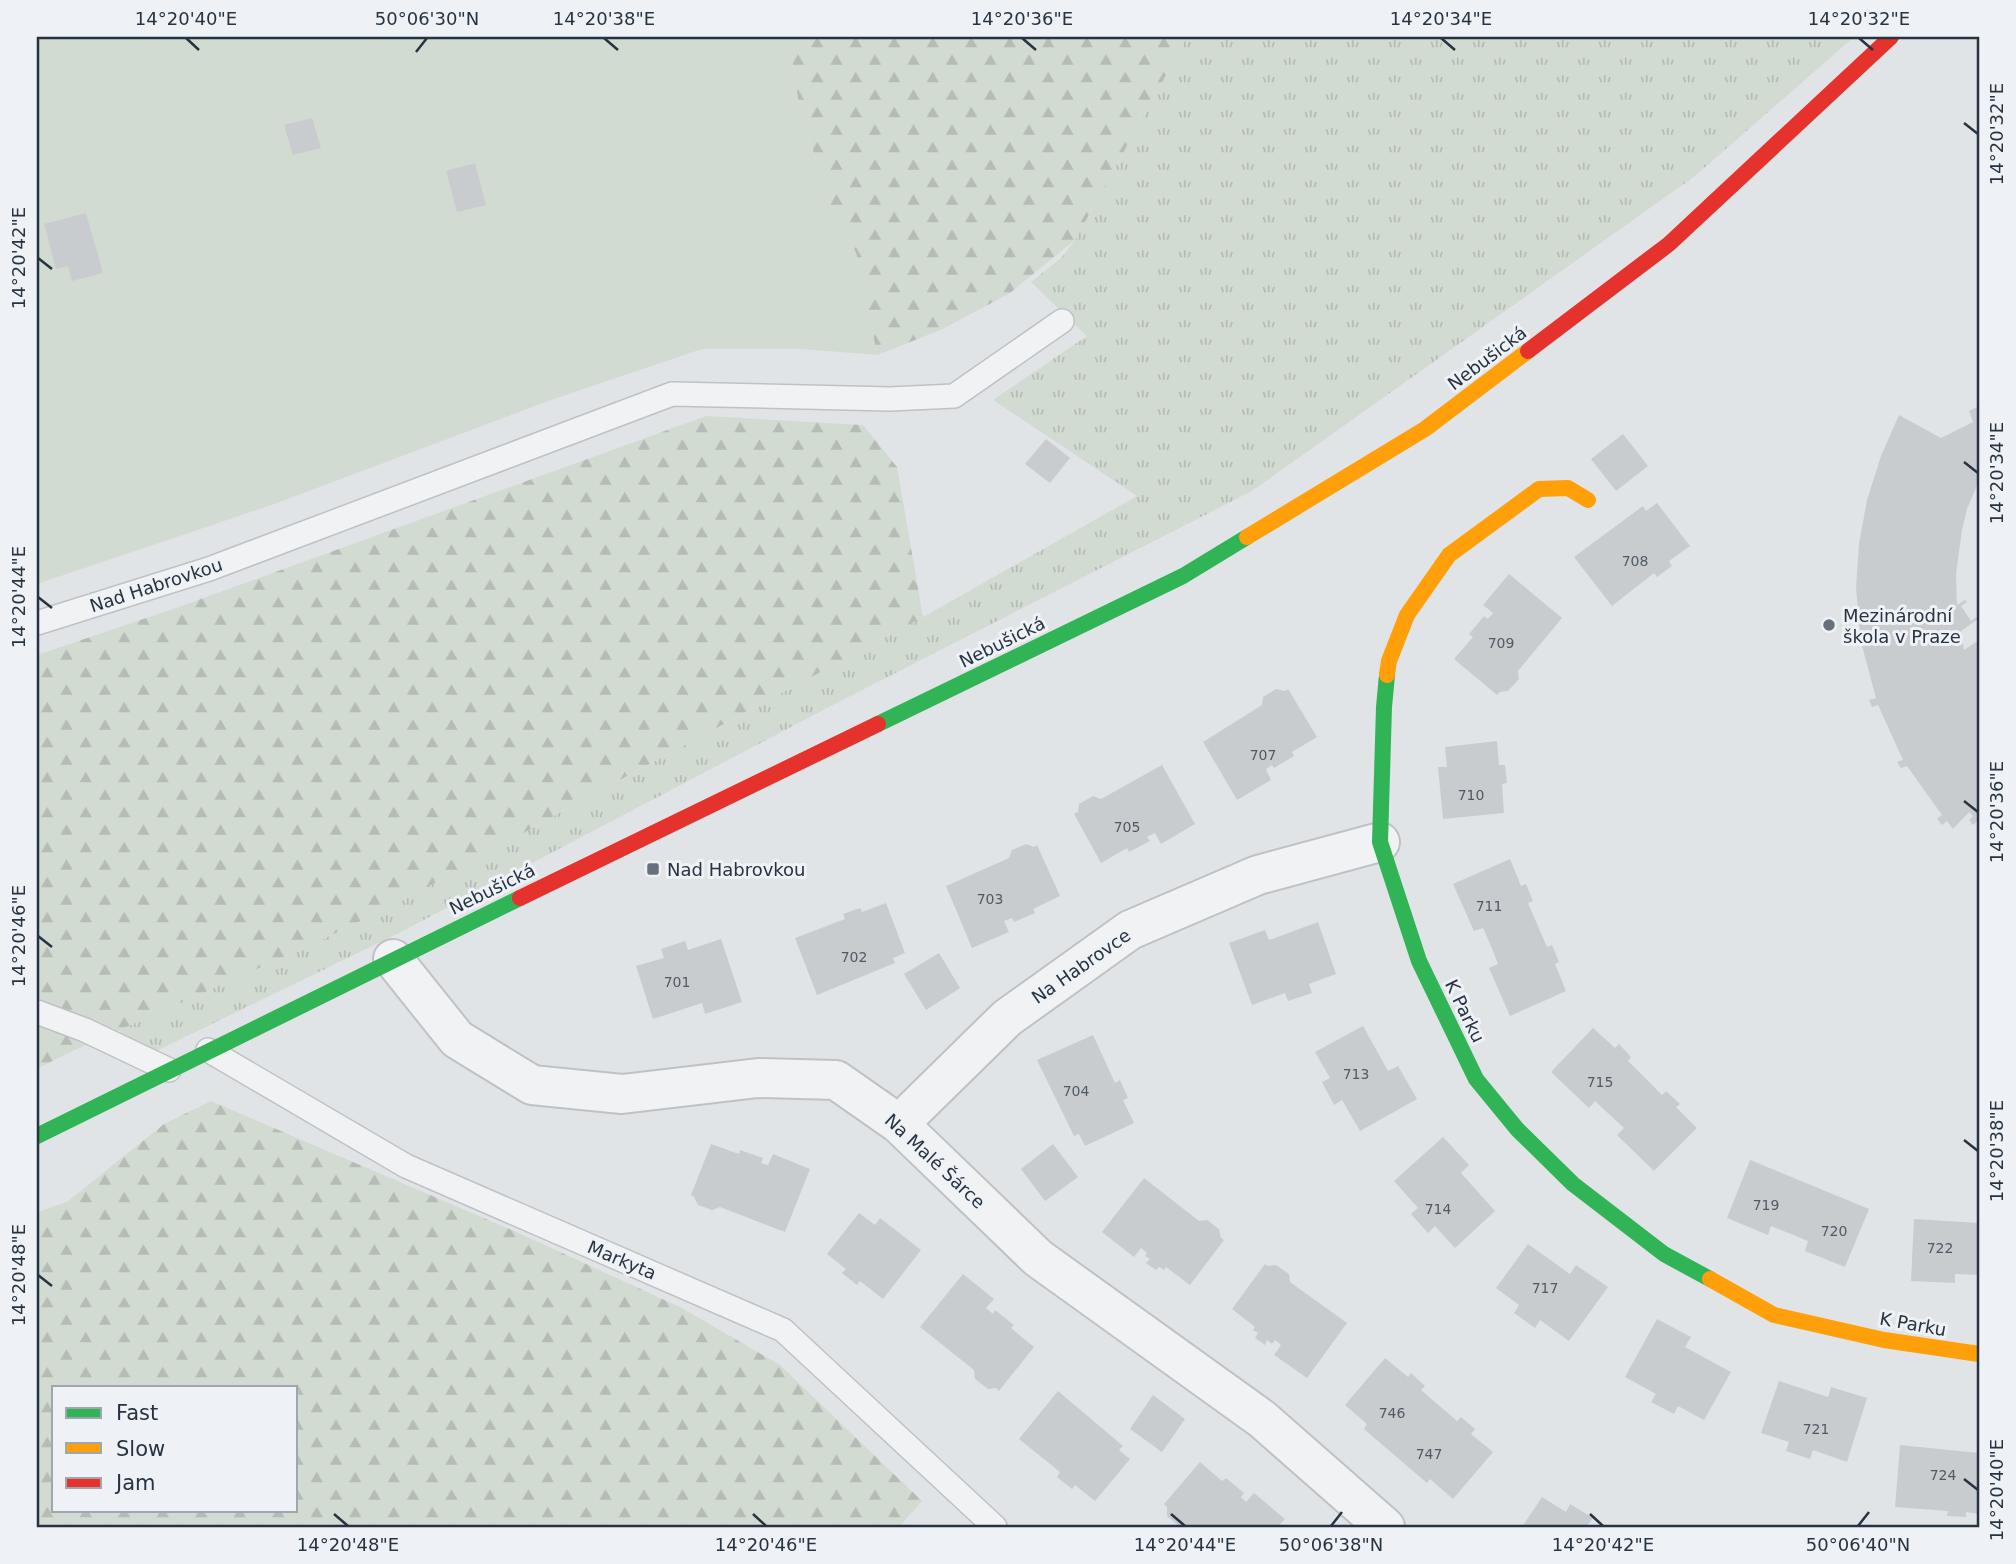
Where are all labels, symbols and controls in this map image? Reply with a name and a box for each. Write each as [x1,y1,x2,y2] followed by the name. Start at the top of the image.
[135,8,237,29] text: 14°20'40"E
[375,8,479,29] text: 50°06'30"N
[553,8,655,29] text: 14°20'38"E
[971,8,1073,29] text: 14°20'36"E
[1390,8,1492,29] text: 14°20'34"E
[1808,8,1910,29] text: 14°20'32"E
[1986,83,2007,185] text: 14°20'32"E
[8,207,29,309] text: 14°20'42"E
[1444,322,1530,394] street label: Nebušická
[1986,422,2007,524] text: 14°20'34"E
[8,546,29,648] text: 14°20'44"E
[1622,553,1648,569] house number: 708
[87,554,225,616] street label: Nad Habrovkou
[1843,605,1961,647] place label: Mezinárodní škola v Praze
[956,612,1048,672] street label: Nebušická
[1821,617,1837,633] marker: Mezinárodní škola v Praze
[1488,635,1514,651] house number: 709
[1250,747,1276,763] house number: 707
[1986,761,2007,863] text: 14°20'36"E
[1458,787,1484,803] house number: 710
[1114,819,1140,835] house number: 705
[446,859,538,919] street label: Nebušická
[667,859,806,880] place label: Nad Habrovkou
[645,861,661,877] marker: Nad Habrovkou
[8,885,29,987] text: 14°20'46"E
[977,891,1003,907] house number: 703
[1476,898,1502,914] house number: 711
[1028,924,1134,1008] street label: Na Habrovce
[841,949,867,965] house number: 702
[664,974,690,990] house number: 701
[1441,976,1489,1046] street label: K Parku
[1343,1066,1369,1082] house number: 713
[1587,1074,1613,1090] house number: 715
[1063,1083,1089,1099] house number: 704
[1986,1100,2007,1202] text: 14°20'38"E
[881,1109,989,1213] street label: Na Malé Šárce
[1753,1197,1779,1213] house number: 719
[1425,1201,1451,1217] house number: 714
[1821,1223,1847,1239] house number: 720
[8,1224,29,1326] text: 14°20'48"E
[585,1236,659,1284] street label: Markyta
[1927,1240,1953,1256] house number: 722
[1532,1280,1558,1296] house number: 717
[1878,1308,1948,1340] street label: K Parku
[52,1386,298,1512] legend
[116,1401,158,1425] text: Fast
[1379,1405,1405,1421] house number: 746
[1803,1421,1829,1437] house number: 721
[116,1437,165,1461] text: Slow
[1986,1439,2007,1541] text: 14°20'40"E
[1416,1446,1442,1462] house number: 747
[1930,1467,1956,1483] house number: 724
[114,1471,156,1495] text: Jam
[297,1534,399,1555] text: 14°20'48"E
[715,1534,817,1555] text: 14°20'46"E
[1134,1534,1236,1555] text: 14°20'44"E
[1279,1534,1383,1555] text: 50°06'38"N
[1552,1534,1654,1555] text: 14°20'42"E
[1806,1534,1910,1555] text: 50°06'40"N

